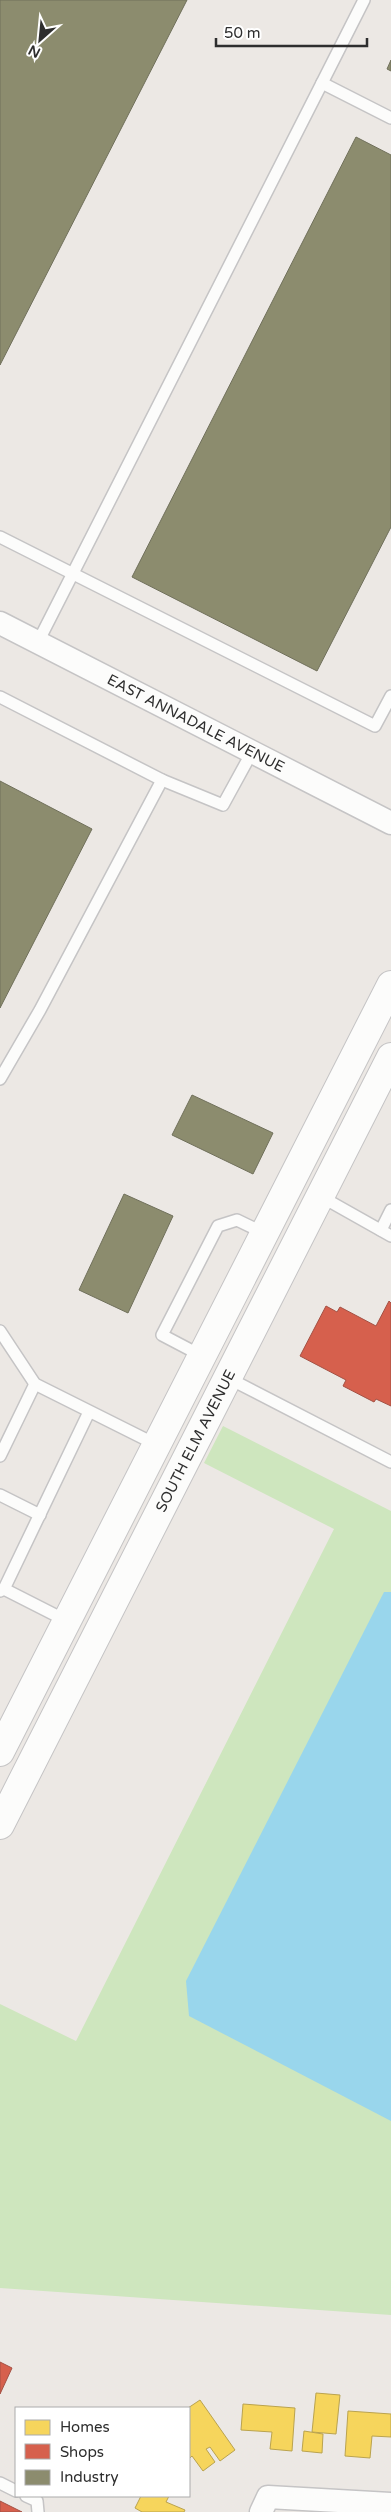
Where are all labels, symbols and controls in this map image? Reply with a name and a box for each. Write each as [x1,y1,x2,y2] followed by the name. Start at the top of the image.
[15,15,65,65] north arrow
[216,15,367,47] scale bar
[224,24,261,42] text: 50 m
[25,41,43,61] text: N
[104,670,288,776] street label: EAST ANNADALE AVENUE
[152,1367,239,1515] street label: SOUTH ELM AVENUE
[15,2407,190,2497] legend
[60,2418,110,2436] text: Homes
[60,2443,104,2461] text: Shops
[60,2468,119,2486] text: Industry

